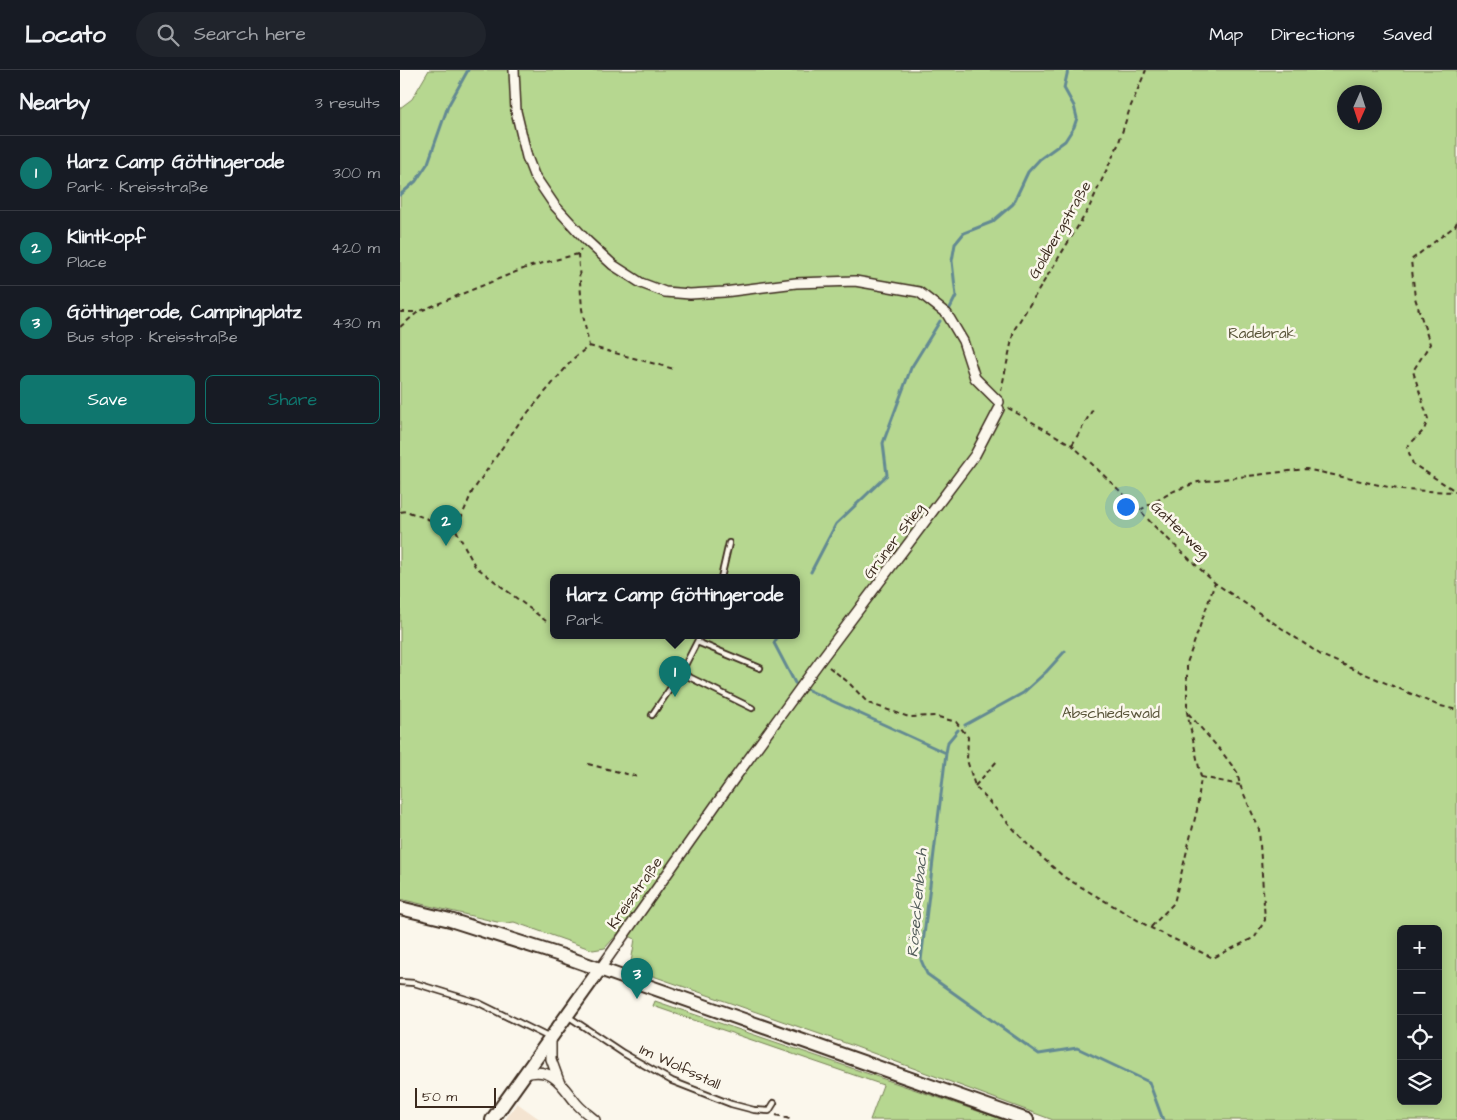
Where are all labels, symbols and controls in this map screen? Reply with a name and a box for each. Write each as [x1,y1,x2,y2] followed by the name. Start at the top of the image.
[136,12,486,57] search box
[25,18,106,52] text: Locato
[154,21,182,49] icon: search
[194,21,306,48] text: Search here
[1209,22,1243,47] text: Map
[1271,22,1355,47] text: Directions
[1383,22,1432,47] text: Saved
[1337,85,1382,130] north arrow
[20,88,90,117] text: Nearby
[315,92,380,114] text: 3 results
[67,149,285,176] text: Harz Camp Göttingerode
[35,162,37,184] text: 1
[333,162,380,184] text: 300 m
[67,176,208,198] text: Park · Kreisstraße
[1023,177,1097,283] street label: Goldbergstraße
[67,224,146,251] text: Klintkopf
[31,237,41,259] text: 2
[331,237,380,259] text: 420 m
[67,251,107,273] text: Place
[67,299,302,326] text: Göttingerode, Campingplatz
[32,312,40,334] text: 3
[332,312,380,334] text: 430 m
[1228,323,1296,344] park label: Radebrak
[67,326,238,348] text: Bus stop · Kreisstraße
[20,375,195,424] button: Save
[205,375,380,424] button: Share
[1113,494,1139,520] your location
[1145,497,1214,564] street label: Gatterweg
[859,499,930,584] street label: Grüner Stieg
[430,505,462,546] pin: 2
[550,574,800,639] popup
[566,582,784,609] text: Harz Camp Göttingerode
[566,609,603,631] text: Park
[659,656,691,697] pin: 1
[1062,703,1160,724] park label: Abschiedswald
[901,847,933,958] water label: Röseckenbach
[602,853,668,933] street label: Kreisstraße
[1397,925,1442,1105] map controls
[1397,925,1442,970] button: +
[621,958,653,999] pin: 3
[1397,970,1442,1015] button: −
[1397,1015,1442,1060] button: locate
[636,1039,724,1095] street label: Im Wolfsstall
[1397,1060,1442,1105] button: layers
[415,1085,496,1108] scale bar
[422,1087,457,1107] text: 50 m

